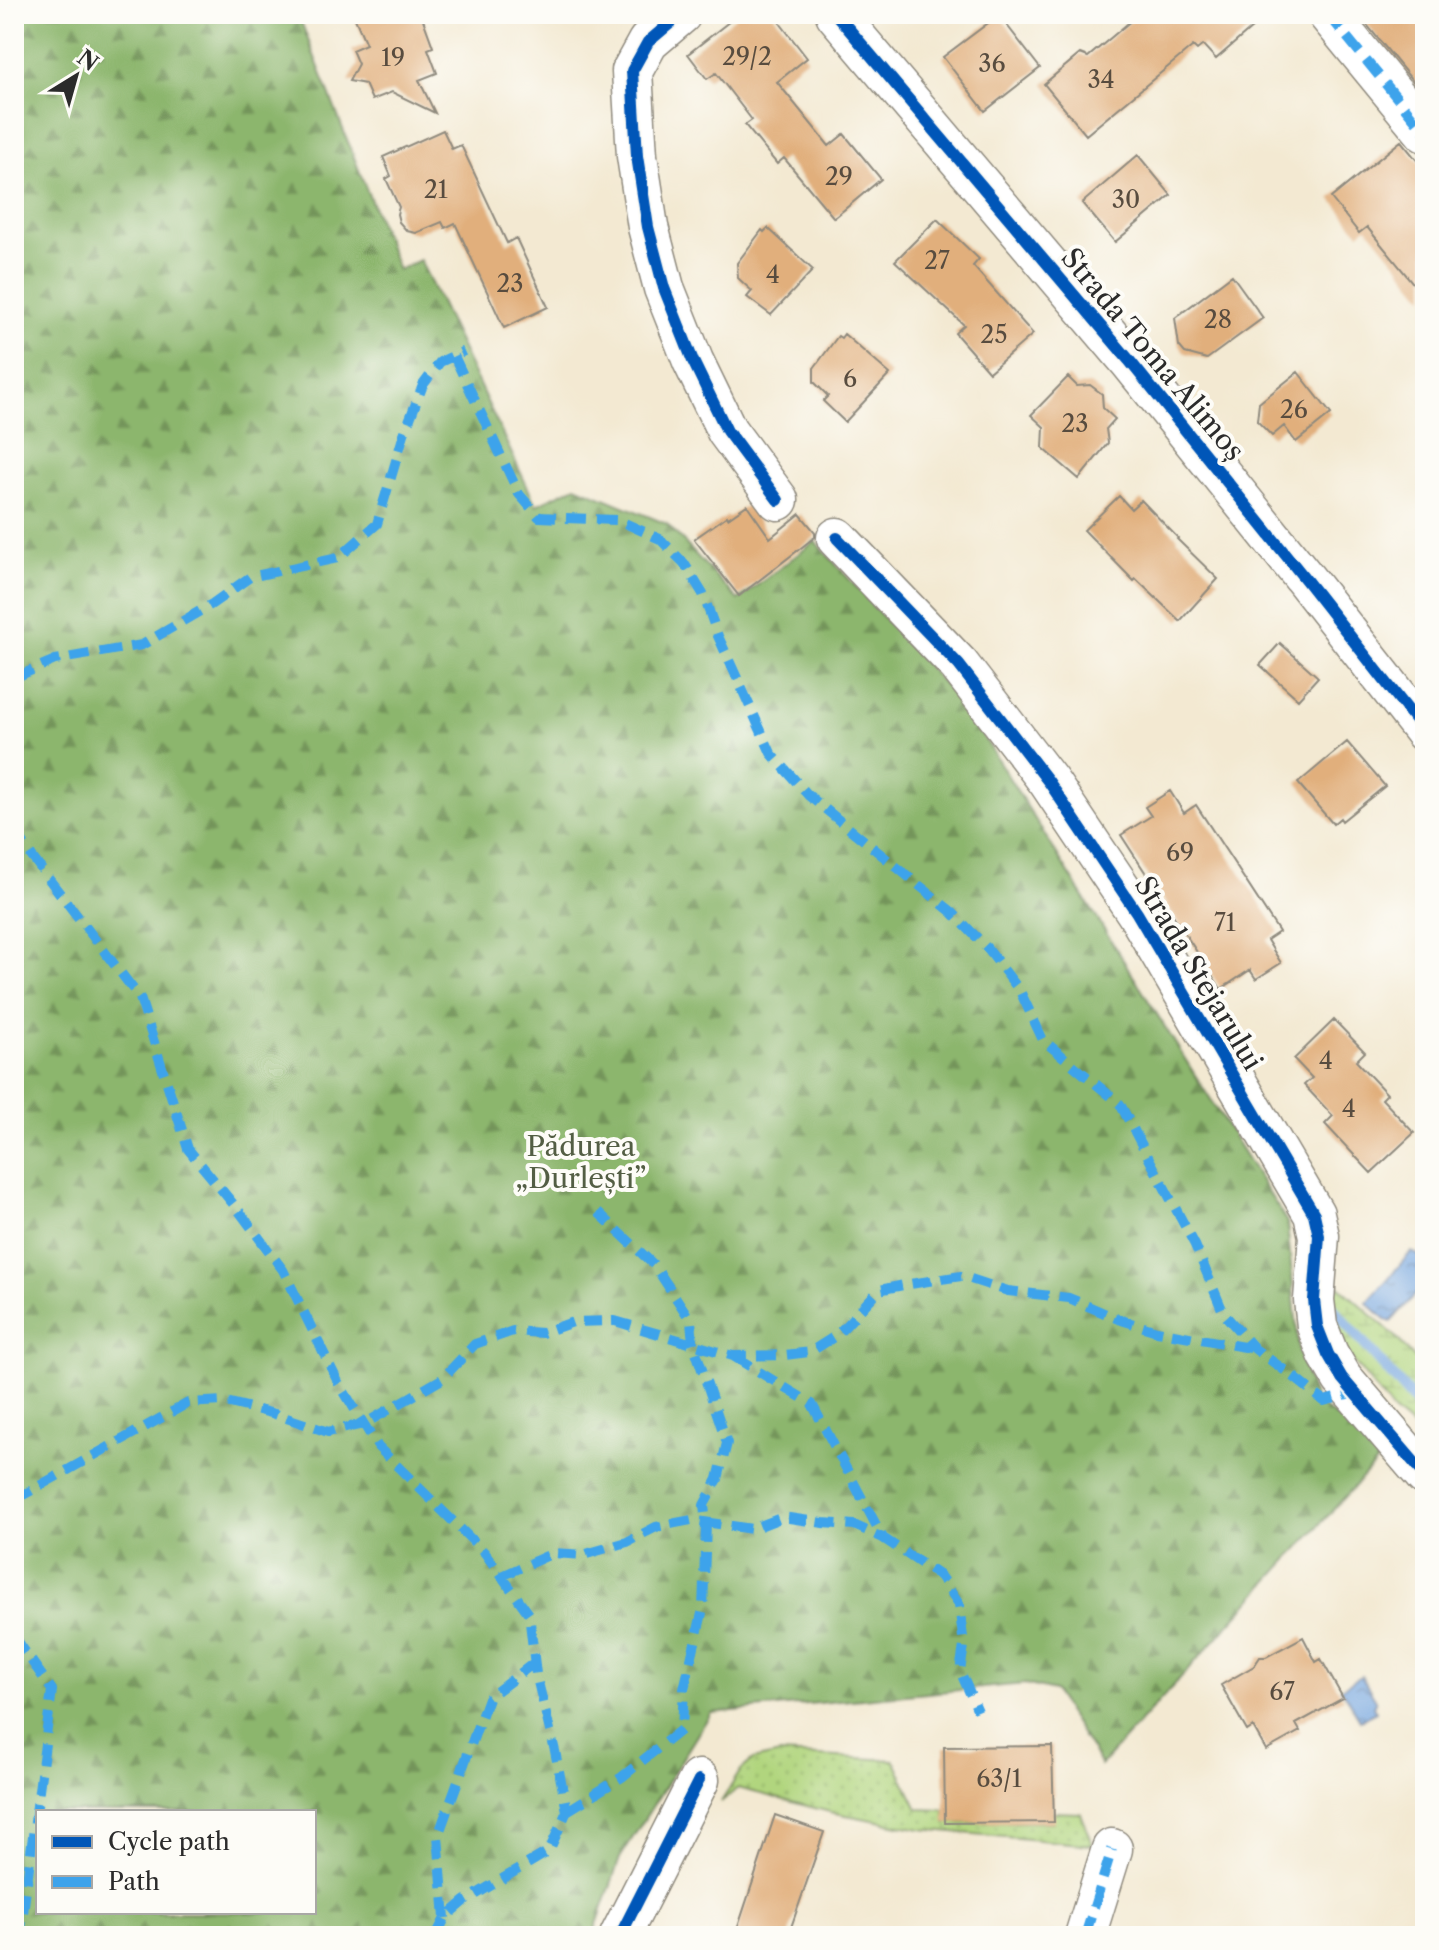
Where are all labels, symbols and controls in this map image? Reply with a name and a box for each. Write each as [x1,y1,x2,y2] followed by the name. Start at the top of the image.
[36,36,116,116] north arrow
[722,42,772,71] house number: 29/2
[381,43,405,72] house number: 19
[72,44,103,77] text: N
[978,49,1006,78] house number: 36
[1087,65,1115,94] house number: 34
[825,162,853,191] house number: 29
[424,175,448,204] house number: 21
[1112,185,1140,214] house number: 30
[1054,241,1252,467] street label: Strada Toma Alimoș
[924,246,950,275] house number: 27
[766,260,780,289] house number: 4
[496,269,524,298] house number: 23
[1204,305,1232,334] house number: 28
[981,320,1007,349] house number: 25
[843,364,857,393] house number: 6
[1280,395,1308,424] house number: 26
[1061,409,1089,438] house number: 23
[1166,838,1194,867] house number: 69
[1128,870,1270,1076] street label: Strada Stejarului
[1214,908,1236,937] house number: 71
[1319,1046,1333,1075] house number: 4
[1342,1094,1356,1123] house number: 4
[515,1129,647,1195] park label: Pădurea „Durlești”
[1269,1677,1295,1706] house number: 67
[976,1764,1022,1793] house number: 63/1
[36,1810,316,1914] legend
[108,1827,230,1856] text: Cycle path
[108,1867,160,1896] text: Path

